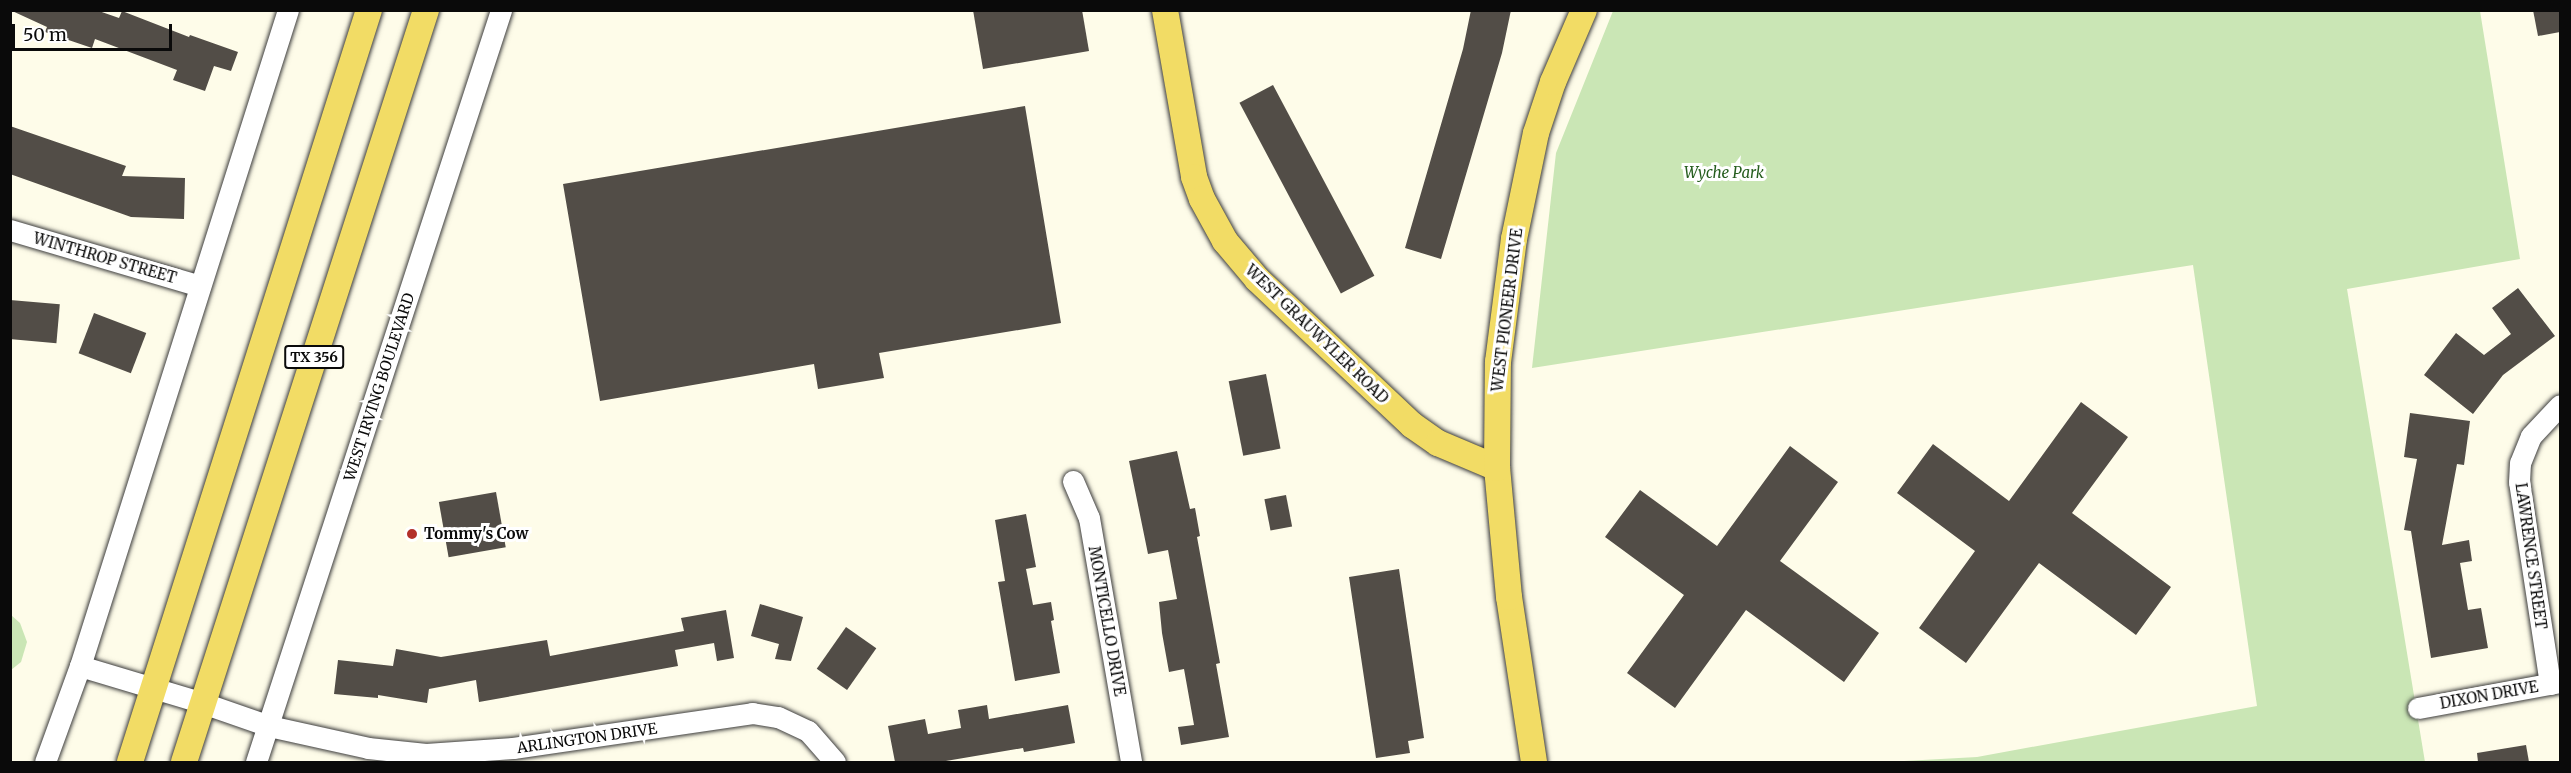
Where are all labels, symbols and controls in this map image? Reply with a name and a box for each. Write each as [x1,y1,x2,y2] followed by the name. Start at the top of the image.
[15,12,176,50] scale bar
[23,23,67,46] text: 50 m
[1684,164,1764,182] park label: Wyche Park
[1488,227,1526,393] street label: WEST PIONEER DRIVE
[31,229,179,287] street label: WINTHROP STREET
[1242,261,1392,407] street label: WEST GRAUWYLER ROAD
[340,291,418,483] street label: WEST IRVING BOULEVARD
[284,346,344,368] road number: TX 356
[2512,482,2550,630] street label: LAWRENCE STREET
[424,525,528,543] place label: Tommy's Cow
[405,527,419,541] marker: Tommy's Cow
[1085,545,1129,697] street label: MONTICELLO DRIVE
[2438,677,2540,713] street label: DIXON DRIVE
[516,719,658,757] street label: ARLINGTON DRIVE

